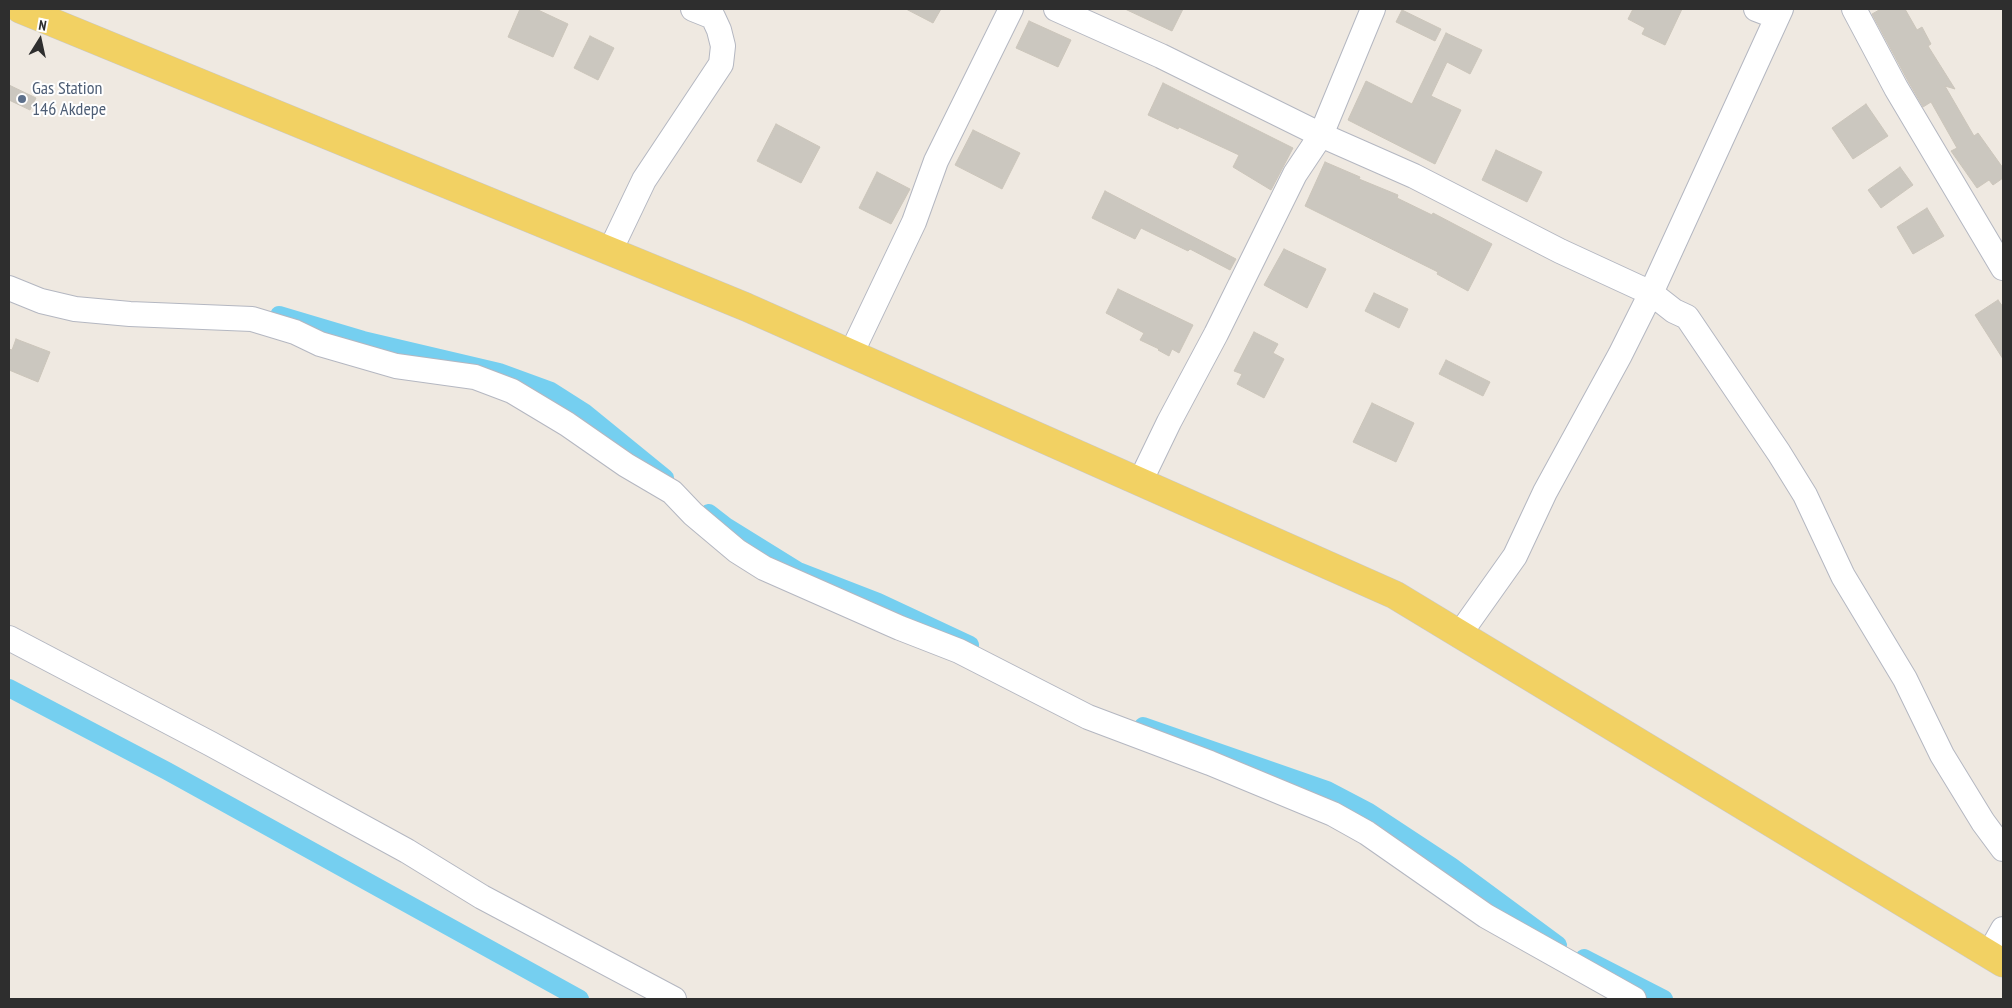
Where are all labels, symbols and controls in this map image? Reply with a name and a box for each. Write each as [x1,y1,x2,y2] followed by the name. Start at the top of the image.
[15,15,65,65] north arrow
[37,16,48,35] text: N
[32,78,106,120] place label: Gas Station 146 Akdepe
[16,93,28,105] marker: Gas Station 146 Akdepe

